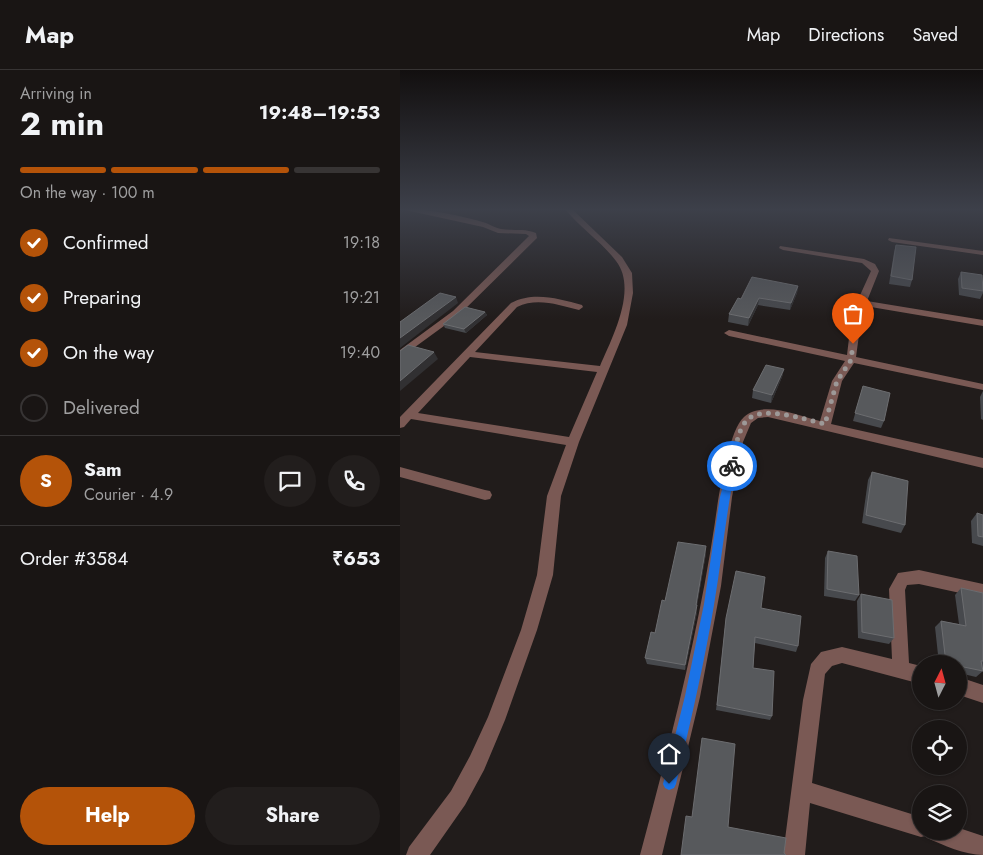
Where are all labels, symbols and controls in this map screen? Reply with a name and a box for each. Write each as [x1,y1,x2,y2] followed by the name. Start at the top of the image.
[25,17,74,52] text: Map
[747,22,780,48] text: Map
[808,22,884,48] text: Directions
[912,22,958,48] text: Saved
[20,82,92,105] text: Arriving in
[259,99,380,126] text: 19:48–19:53
[20,101,104,147] text: 2 min
[20,181,155,204] text: On the way · 100 m
[20,229,48,257] icon: check
[63,229,149,256] text: Confirmed
[343,231,380,254] text: 19:18
[20,284,48,312] icon: check
[63,284,141,311] text: Preparing
[342,286,380,309] text: 19:21
[832,293,874,344] pin
[839,300,867,328] icon: bag
[20,339,48,367] icon: check
[63,339,154,366] text: On the way
[340,341,380,364] text: 19:40
[63,394,140,421] text: Delivered
[707,441,757,491] courier
[718,452,746,480] icon: bike
[264,455,316,507] button: chat
[328,455,380,507] button: phone
[84,456,122,483] text: Sam
[40,467,52,494] text: S
[84,483,173,506] text: Courier · 4.9
[20,545,128,572] text: Order #3584
[332,545,380,572] text: ₹653
[912,655,968,710] north arrow
[912,655,967,840] map controls
[912,720,967,775] button: locate
[648,733,690,784] pin
[655,740,683,768] icon: home
[912,785,967,840] button: layers
[20,787,195,845] button: Help
[205,787,380,845] button: Share

